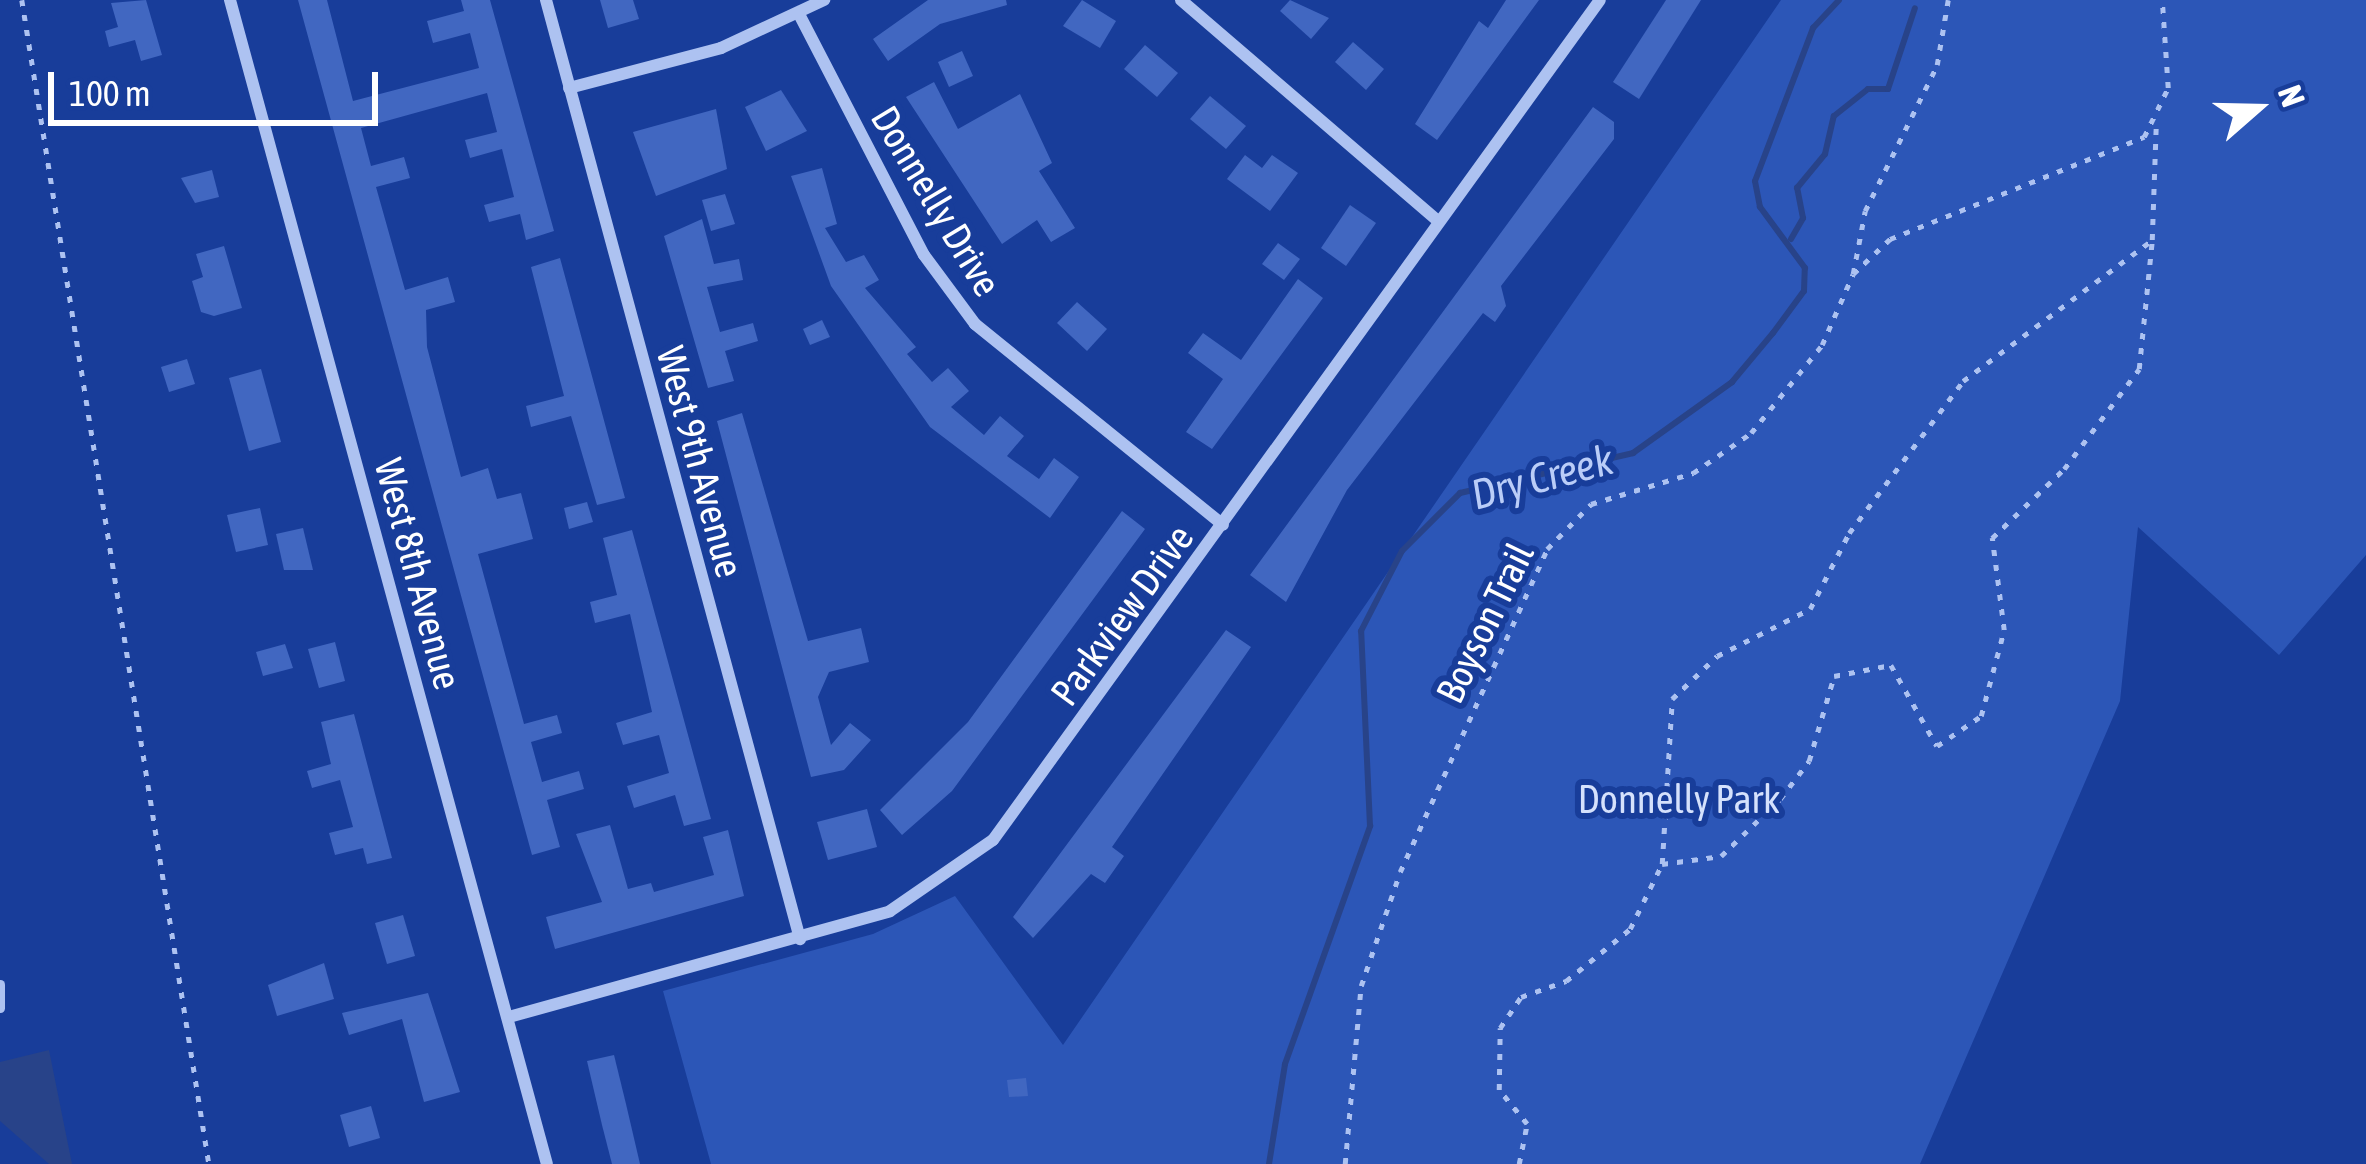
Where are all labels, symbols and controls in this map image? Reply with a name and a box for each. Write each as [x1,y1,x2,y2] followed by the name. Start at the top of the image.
[54,48,384,122] scale bar
[2198,48,2318,168] north arrow
[69,72,151,114] text: 100 m
[2271,80,2313,111] text: N
[861,98,1011,304] street label: Donnelly Drive
[647,342,753,582] street label: West 9th Avenue
[1466,434,1618,520] water label: Dry Creek
[365,454,471,694] street label: West 8th Avenue
[1041,516,1203,714] street label: Parkview Drive
[1426,536,1544,710] street label: Boyson Trail
[1578,776,1780,822] park label: Donnelly Park

